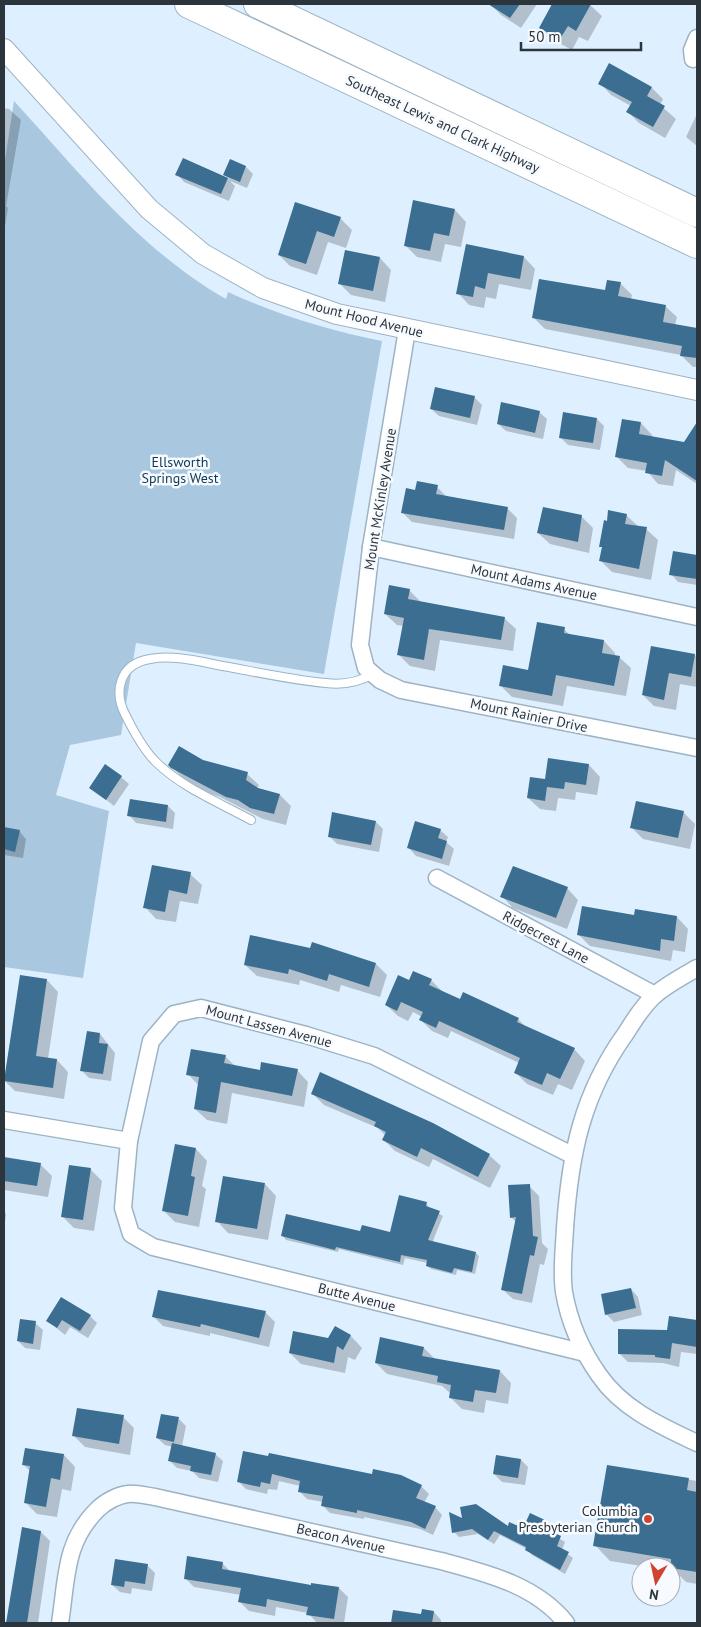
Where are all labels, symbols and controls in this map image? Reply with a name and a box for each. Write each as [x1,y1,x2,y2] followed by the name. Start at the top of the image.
[521,20,641,52] scale bar
[528,27,561,46] text: 50 m
[343,71,543,177] street label: Southeast Lewis and Clark Highway
[303,295,425,341] street label: Mount Hood Avenue
[360,427,400,571] street label: Mount McKinley Avenue
[142,453,219,487] park label: Ellsworth Springs West
[469,560,599,604] street label: Mount Adams Avenue
[469,694,589,736] street label: Mount Rainier Drive
[500,907,592,967] street label: Ridgecrest Lane
[204,1001,334,1051] street label: Mount Lassen Avenue
[316,1279,398,1315] street label: Butte Avenue
[518,1502,638,1536] place label: Columbia Presbyterian Church
[642,1513,654,1525] marker: Columbia Presbyterian Church
[295,1519,387,1557] street label: Beacon Avenue
[631,1557,681,1607] north arrow
[648,1585,660,1604] text: N

